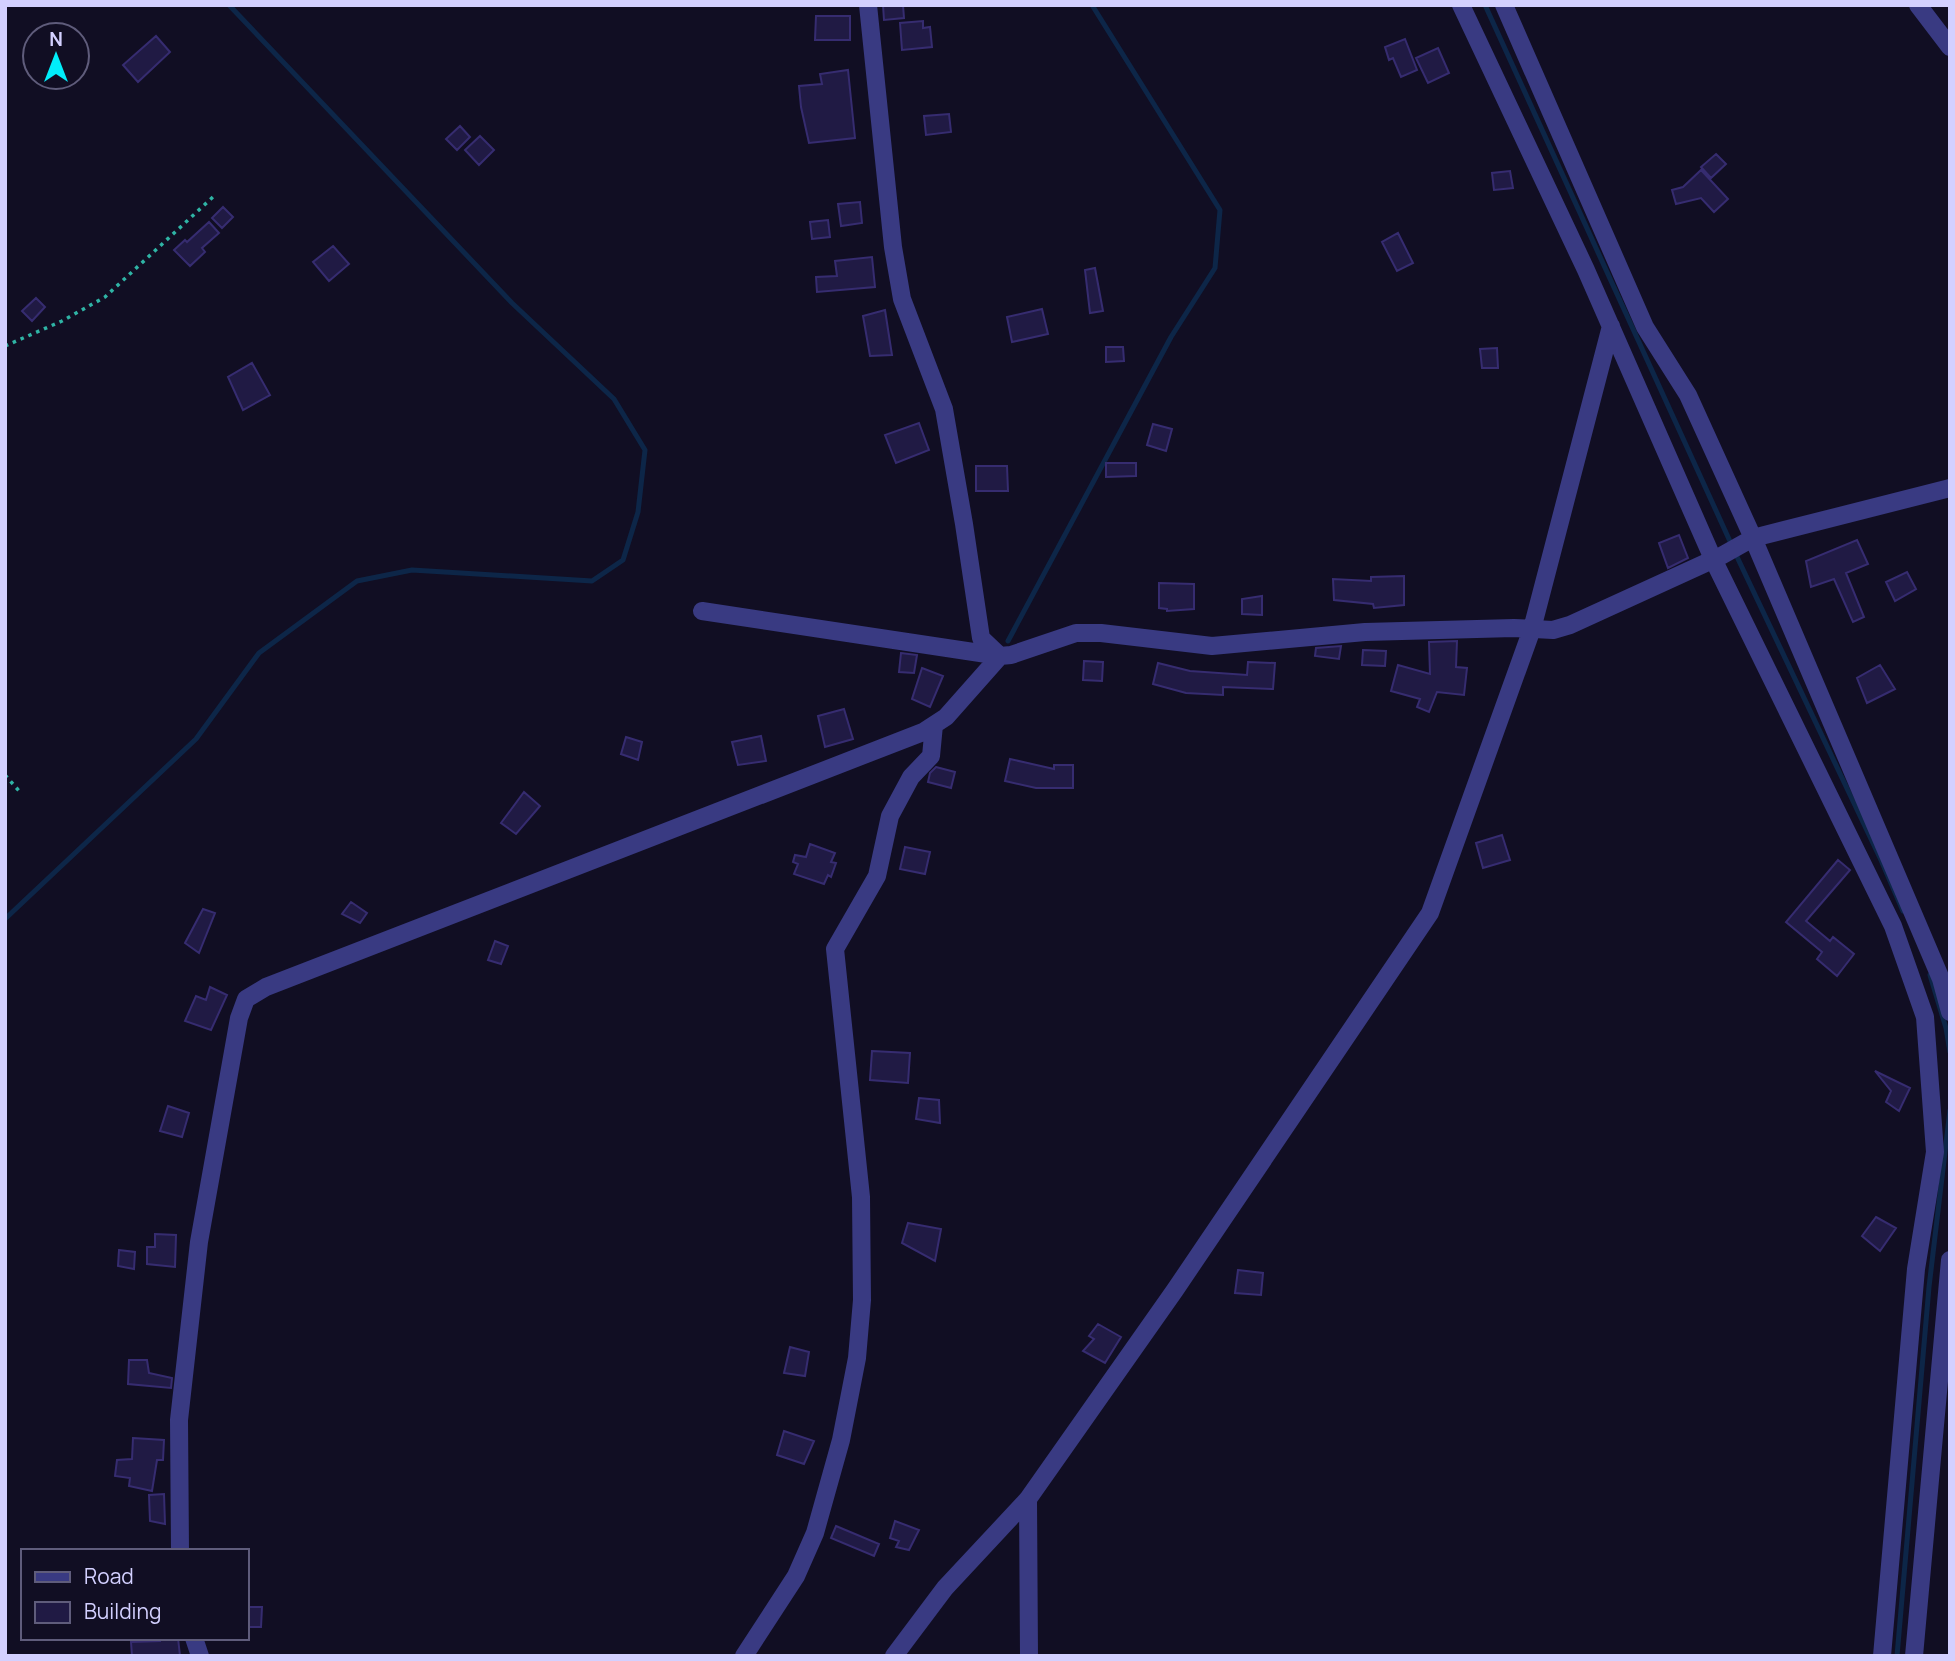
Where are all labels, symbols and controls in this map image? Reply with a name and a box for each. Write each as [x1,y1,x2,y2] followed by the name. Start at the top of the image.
[21,21,91,91] north arrow
[49,26,63,52] text: N
[21,1549,248,1640] legend
[84,1562,134,1590] text: Road
[84,1597,161,1625] text: Building

